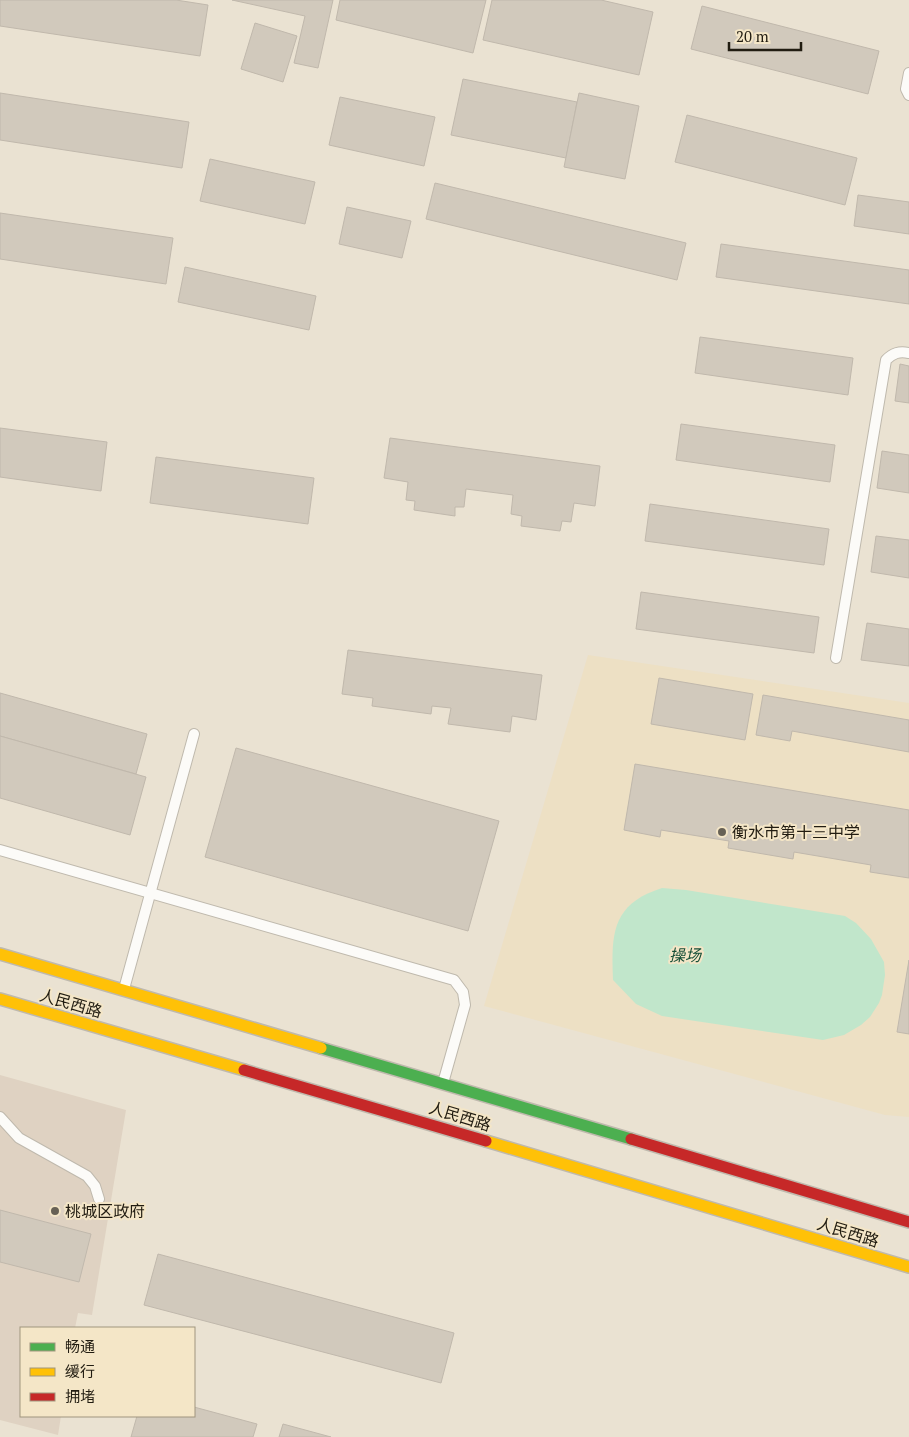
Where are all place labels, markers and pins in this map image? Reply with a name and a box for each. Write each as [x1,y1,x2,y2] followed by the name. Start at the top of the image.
[732,821,860,843] place label: 衡水市第十三中学
[716,826,728,838] marker: 衡水市第十三中学
[65,1200,145,1222] place label: 桃城区政府
[49,1205,61,1217] marker: 桃城区政府

